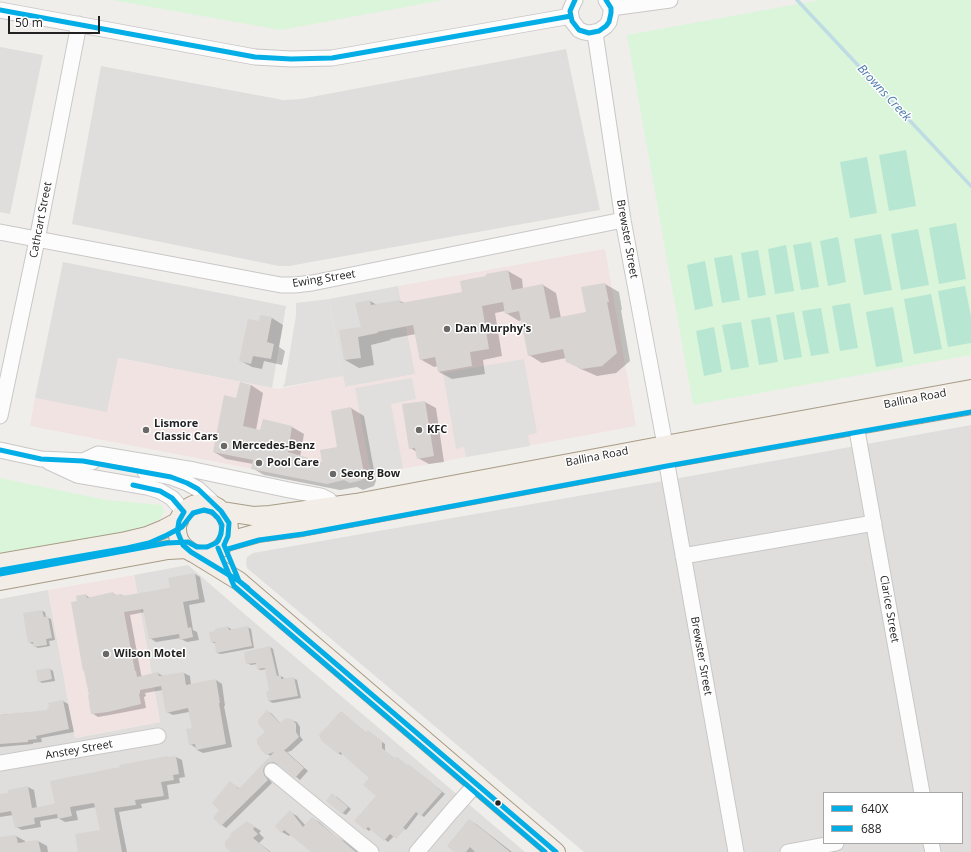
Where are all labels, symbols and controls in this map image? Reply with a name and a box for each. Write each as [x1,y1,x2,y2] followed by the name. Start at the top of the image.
[10,8,102,34] scale bar
[15,14,43,31] text: 50 m
[854,62,914,124] water label: Browns Creek
[27,181,55,259] street label: Cathcart Street
[614,199,640,279] street label: Brewster Street
[292,267,356,291] street label: Ewing Street
[455,322,531,336] place label: Dan Murphy's
[442,324,452,334] marker: Dan Murphy's
[883,386,947,412] street label: Ballina Road
[154,417,218,443] place label: Lismore Classic Cars
[427,423,447,437] place label: KFC
[141,425,151,435] marker: Lismore Classic Cars
[414,425,424,435] marker: KFC
[232,439,315,453] place label: Mercedes-Benz
[219,441,229,451] marker: Mercedes-Benz
[565,444,629,470] street label: Ballina Road
[267,456,319,470] place label: Pool Care
[254,458,264,468] marker: Pool Care
[341,467,400,481] place label: Seong Bow
[328,469,338,479] marker: Seong Bow
[877,574,901,644] street label: Clarice Street
[688,616,714,696] street label: Brewster Street
[114,647,186,661] place label: Wilson Motel
[101,649,111,659] marker: Wilson Motel
[44,738,114,762] street label: Anstey Street
[823,792,963,844] legend
[493,798,503,808] unlabelled marker
[861,800,889,817] text: 640X
[861,820,882,837] text: 688

